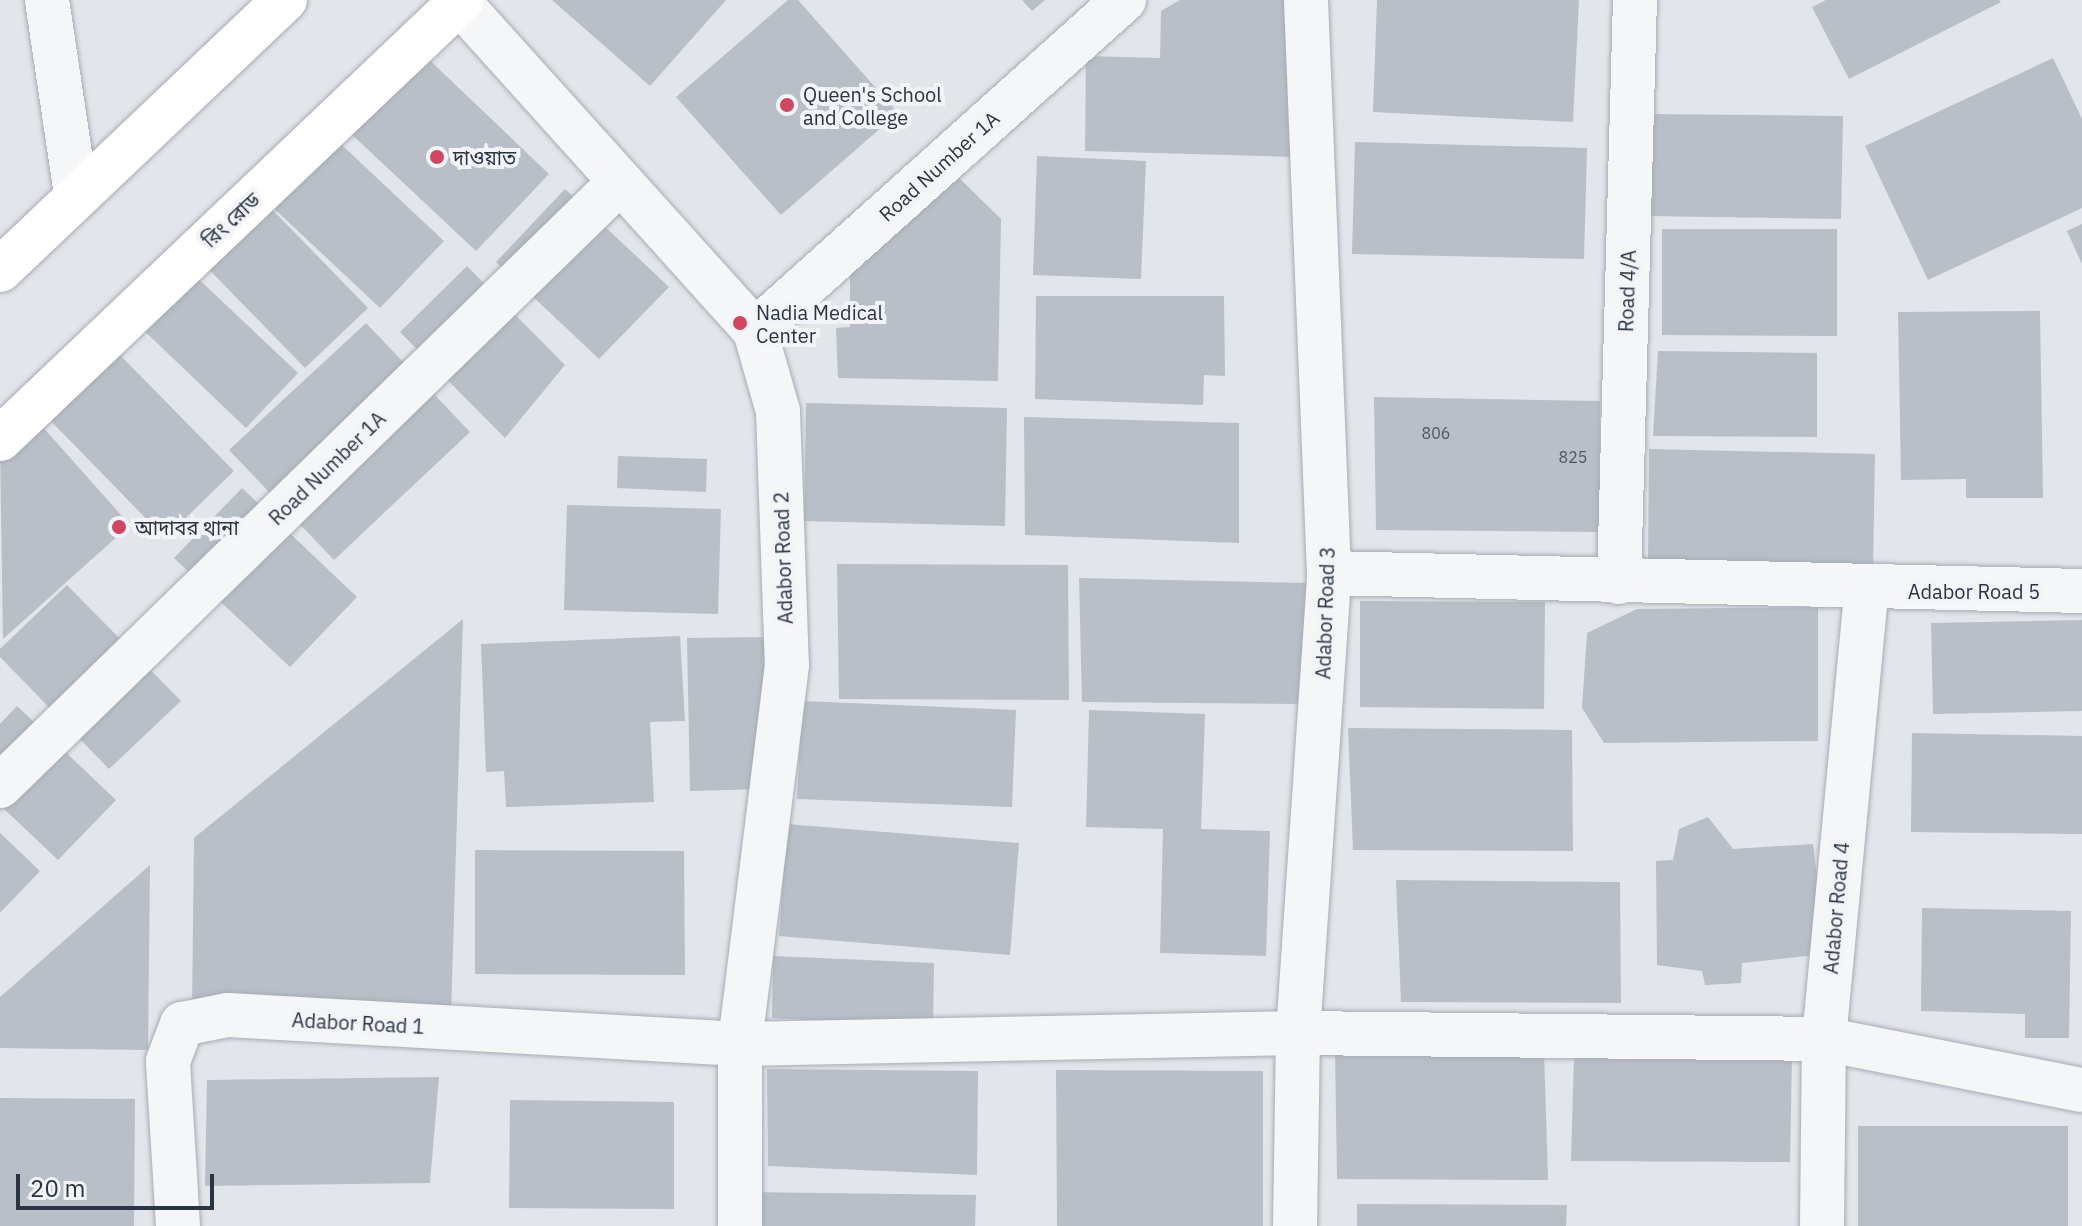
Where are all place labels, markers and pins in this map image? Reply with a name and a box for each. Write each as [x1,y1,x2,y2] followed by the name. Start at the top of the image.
[803,82,942,129] place label: Queen's School and College
[778,96,796,114] marker: Queen's School and College
[453,145,516,169] place label: দাওয়াত
[428,148,446,166] marker: দাওয়াত
[756,300,883,347] place label: Nadia Medical Center
[731,314,749,332] marker: Nadia Medical Center
[135,515,239,539] place label: আদাবর থানা
[110,518,128,536] marker: আদাবর থানা

